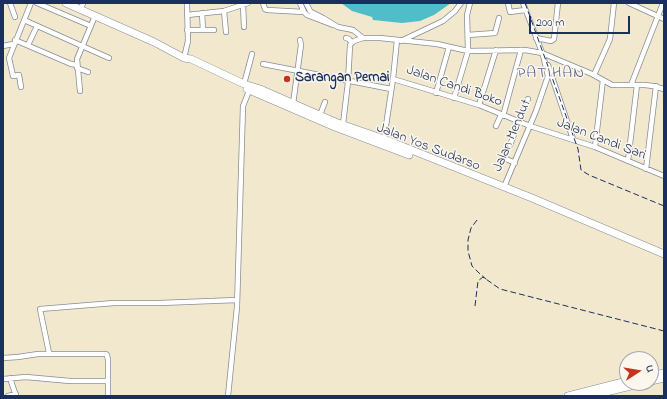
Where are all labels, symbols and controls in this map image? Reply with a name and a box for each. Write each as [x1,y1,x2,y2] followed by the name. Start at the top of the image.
[531,8,632,34] scale bar
[536,14,565,32] text: 200 m
[404,63,504,111] street label: Jalan Candi Boko
[517,64,585,84] district label: PATIHAN
[295,71,389,87] place label: Sarangan Pernai
[282,74,292,84] marker: Sarangan Pernai
[490,97,536,175] street label: Jalan Mendut
[554,115,648,165] street label: Jalan Candi Sari
[374,120,482,176] street label: Jalan Yos Sudarso
[619,351,659,391] north arrow
[641,364,658,374] text: U

